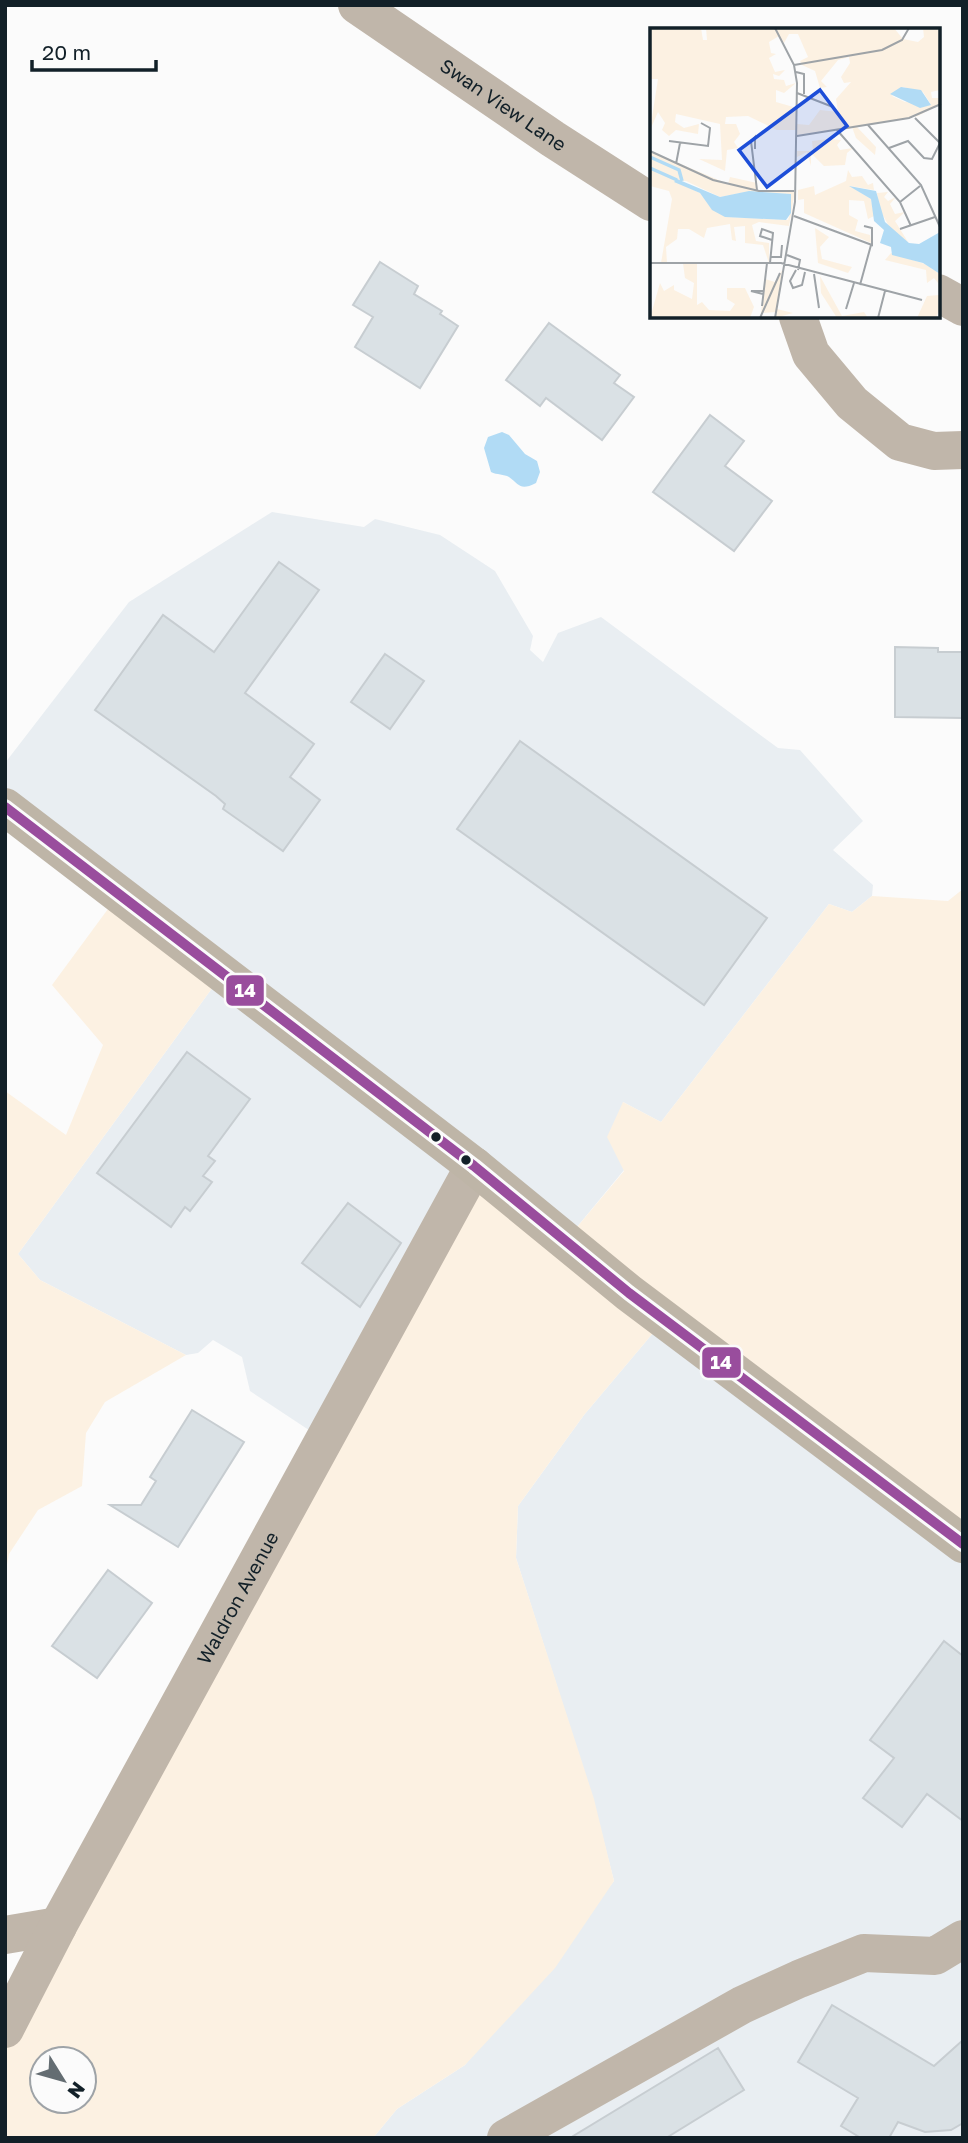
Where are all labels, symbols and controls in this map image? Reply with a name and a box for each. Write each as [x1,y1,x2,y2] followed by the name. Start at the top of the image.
[32,28,156,72] scale bar
[650,28,940,318] inset map
[42,39,91,65] text: 20 m
[436,53,571,155] street label: Swan View Lane
[225,974,265,1007] line badge: 14
[234,978,256,1001] text: 14
[429,1130,443,1144] unlabelled marker
[459,1153,473,1167] unlabelled marker
[701,1346,742,1379] line badge: 14
[710,1350,732,1373] text: 14
[192,1527,283,1668] street label: Waldron Avenue
[28,2045,98,2115] north arrow
[63,2078,91,2103] text: N

